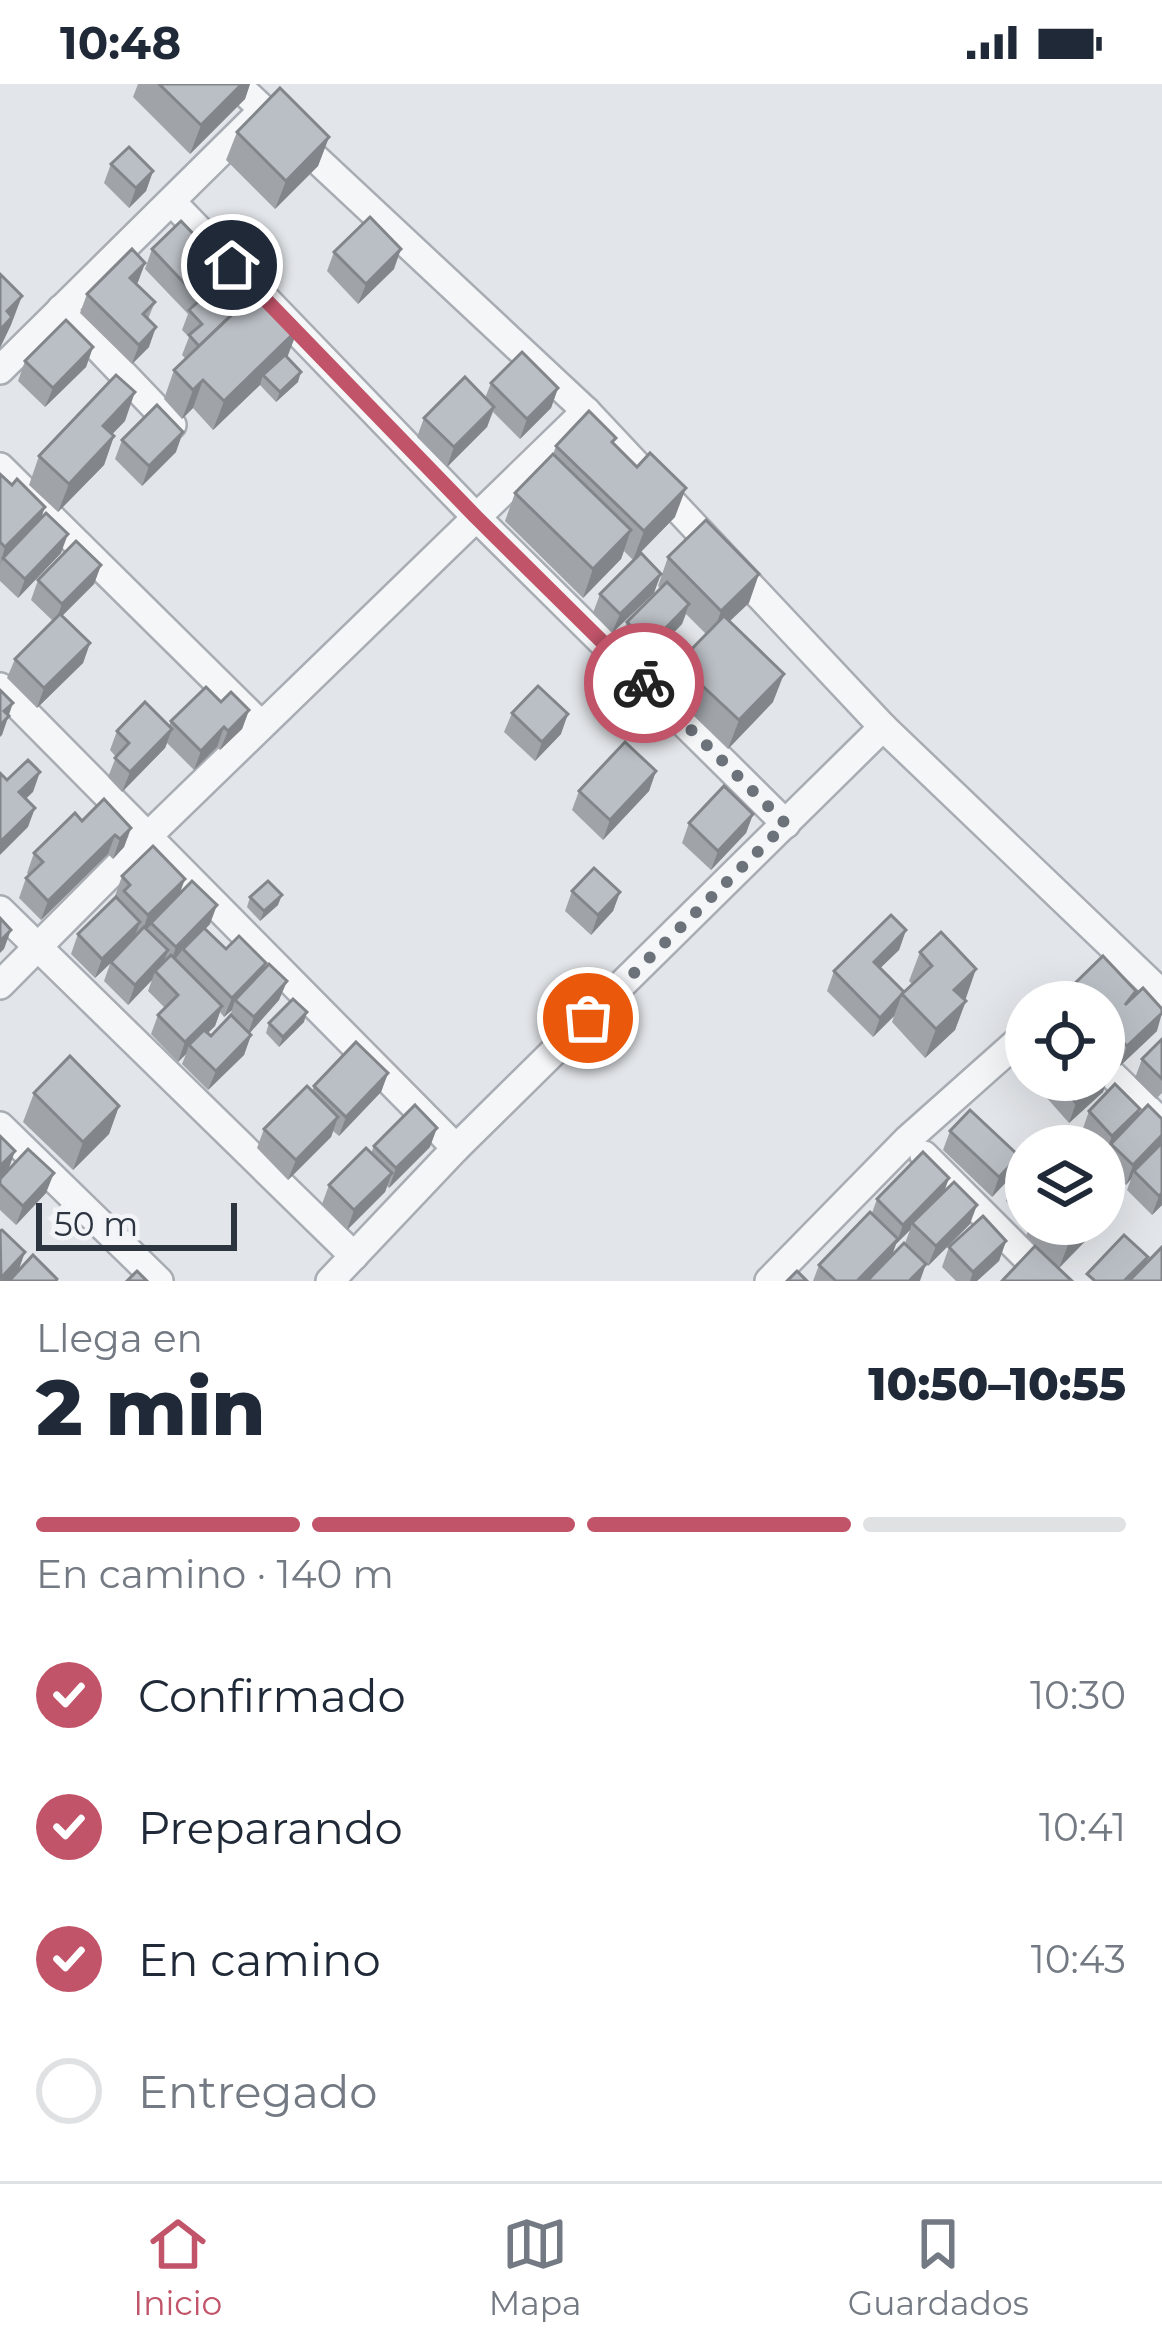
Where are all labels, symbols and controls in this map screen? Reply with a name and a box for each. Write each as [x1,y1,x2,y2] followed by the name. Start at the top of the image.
[60,15,181,70] text: 10:48
[181,214,283,316] pin
[199,232,265,298] icon: home
[584,623,704,743] courier
[611,650,677,716] icon: bike
[537,967,639,1069] pin
[1005,981,1125,1245] map controls
[1005,981,1125,1101] button: locate
[555,985,621,1051] icon: bag
[1005,1125,1125,1245] button: layers
[36,1197,237,1250] scale bar
[54,1204,138,1244] text: 50 m
[36,1314,203,1362] text: Llega en
[868,1356,1126,1411] text: 10:50–10:55
[36,1359,266,1455] text: 2 min
[36,1550,394,1598] text: En camino · 140 m
[36,1662,102,1728] icon: check
[138,1668,406,1723] text: Confirmado
[1030,1671,1126,1719] text: 10:30
[36,1794,102,1860] icon: check
[138,1800,403,1855] text: Preparando
[1039,1803,1126,1851] text: 10:41
[36,1926,102,1992] icon: check
[138,1932,381,1987] text: En camino
[1031,1935,1126,1983] text: 10:43
[138,2064,378,2119] text: Entregado
[133,2211,222,2323] tab: Inicio
[489,2211,581,2323] tab: Mapa
[848,2211,1029,2323] tab: Guardados

